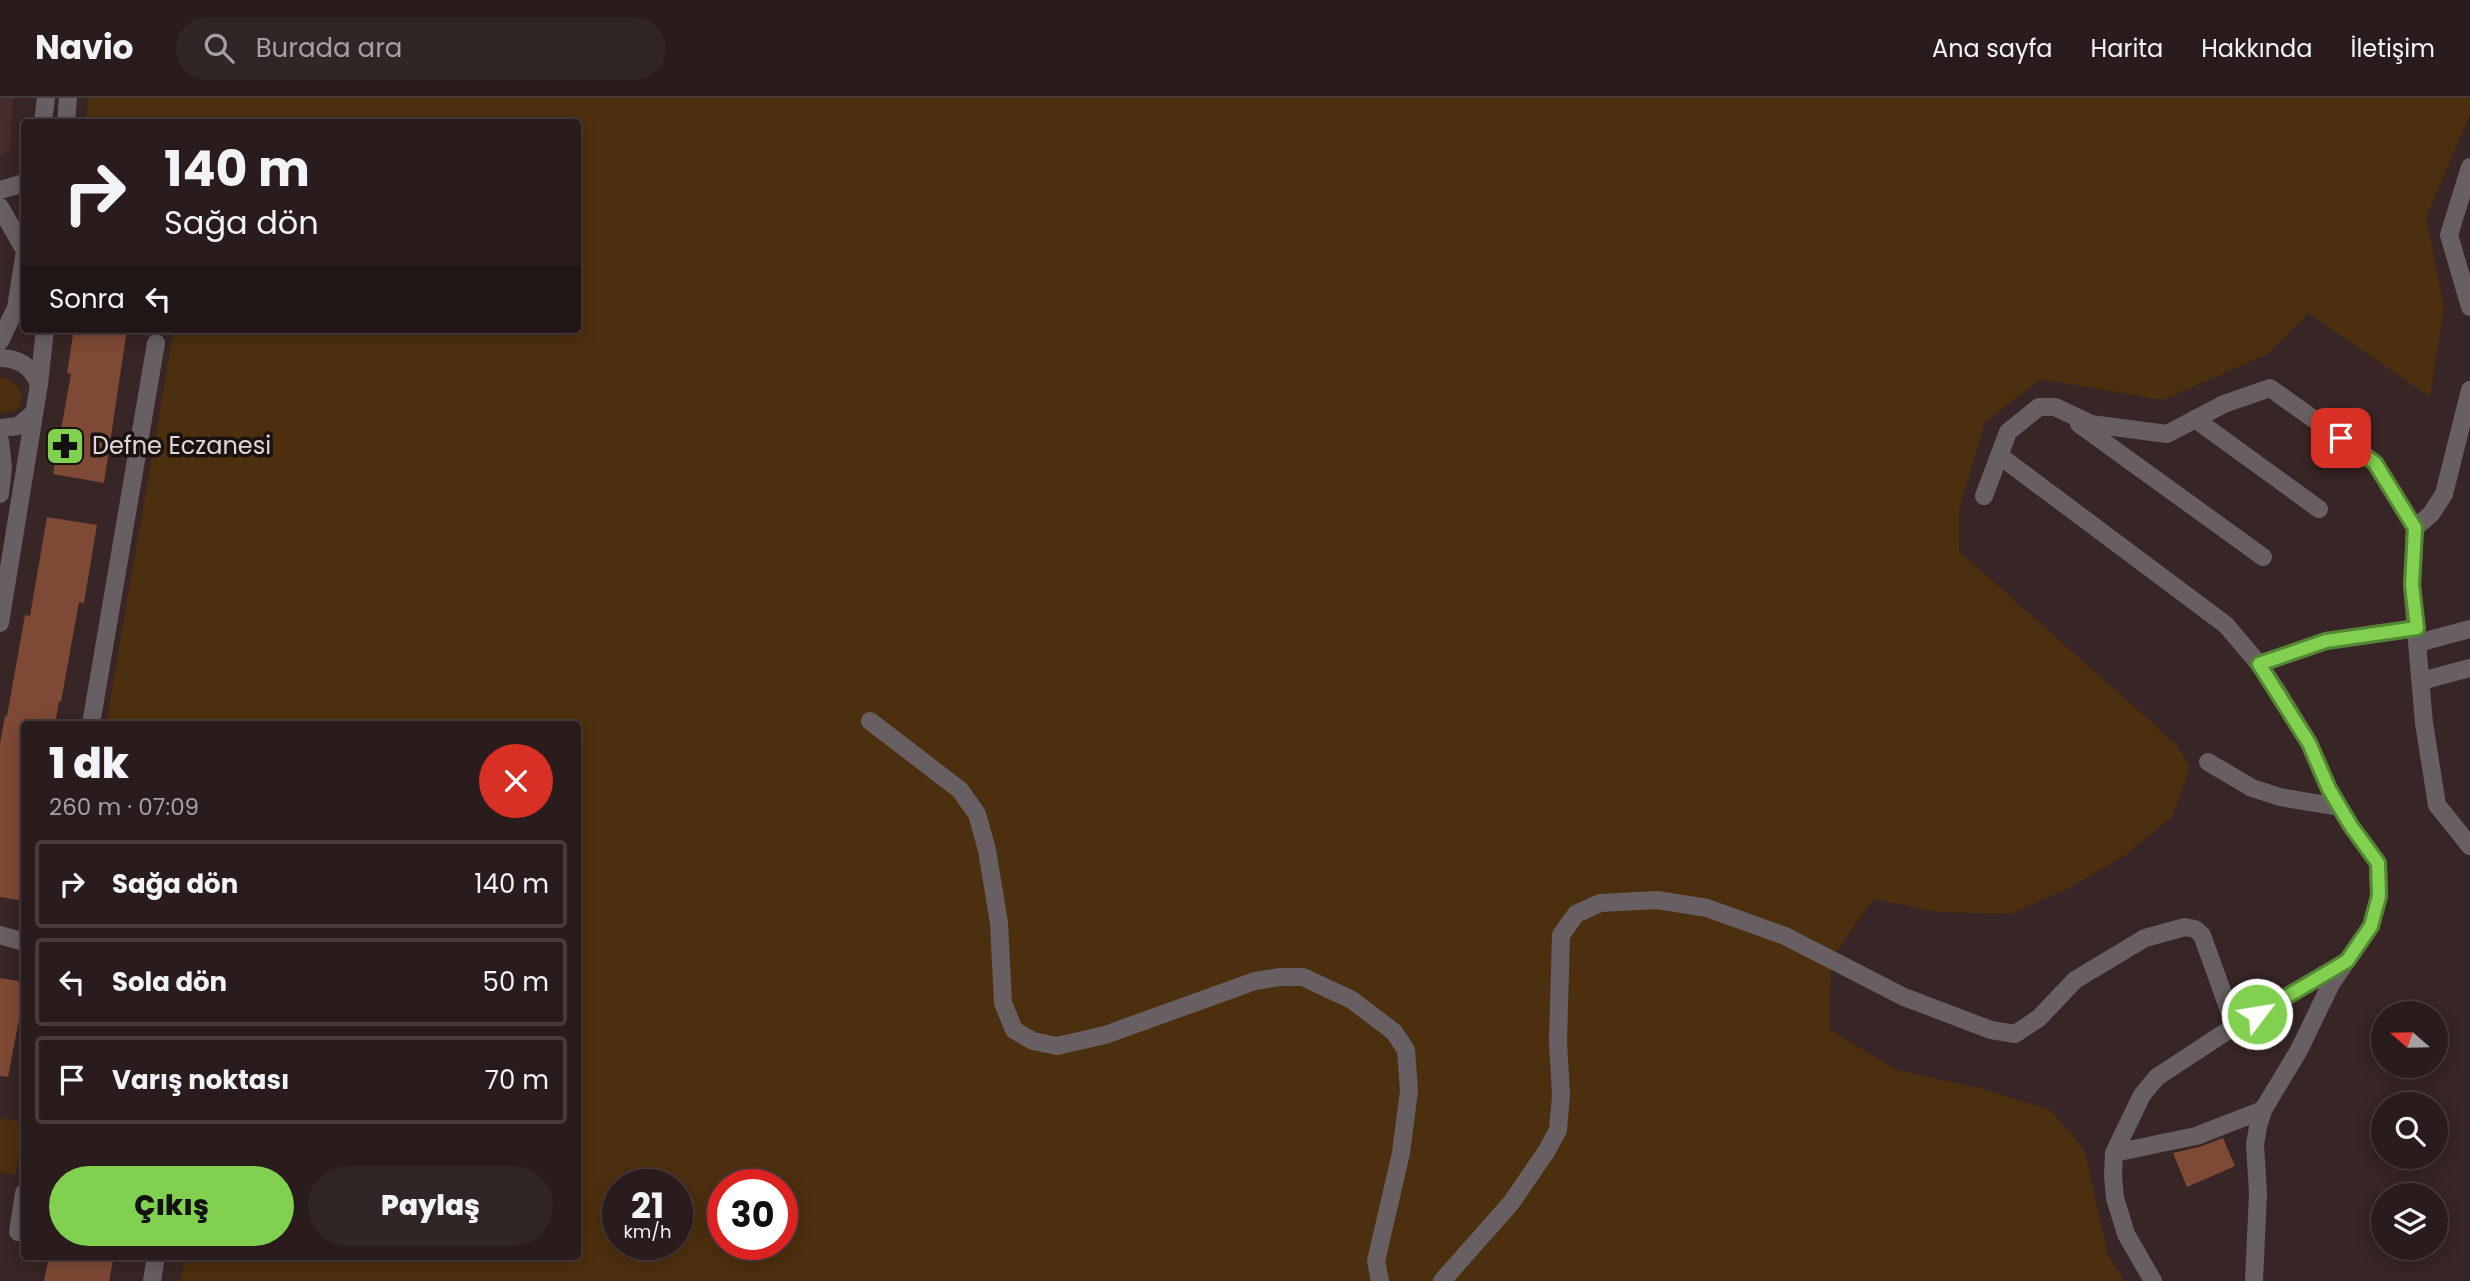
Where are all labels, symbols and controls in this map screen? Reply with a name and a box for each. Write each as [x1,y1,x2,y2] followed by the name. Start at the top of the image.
[176,17,666,80] search box
[35,24,134,71] text: Navio
[200,29,238,67] icon: search
[256,30,402,66] text: Burada ara
[1932,32,2053,65] text: Ana sayfa
[2091,32,2163,65] text: Harita
[2201,32,2313,65] text: Hakkında
[2351,32,2435,65] text: İletişim
[164,135,310,203] text: 140 m
[49,147,140,238] icon: right
[164,200,319,245] text: Sağa dön
[139,280,177,318] icon: left
[49,281,125,317] text: Sonra
[2311,408,2371,468] pin
[2322,419,2360,457] icon: arrive
[44,425,86,467] pharmacy icon: Defne Eczanesi
[92,429,271,462] place label: Defne Eczanesi
[49,734,129,793] text: 1 dk
[479,744,553,818] button: close
[49,791,199,823] text: 260 m · 07:09
[53,865,91,903] icon: right
[112,866,238,902] text: Sağa dön
[474,866,549,902] text: 140 m
[53,963,91,1001] icon: left
[112,964,227,1000] text: Sola dön
[483,964,549,1000] text: 50 m
[2220,977,2294,1051] position arrow
[2371,1001,2448,1078] north arrow
[2371,1001,2448,1260] map controls
[53,1061,91,1099] icon: arrive
[112,1062,289,1098] text: Varış noktası
[485,1062,549,1098] text: 70 m
[2371,1092,2448,1169] button: search
[49,1166,294,1246] button: Çıkış
[308,1166,553,1246] button: Paylaş
[707,1169,798,1260] speed limit sign: 30
[631,1181,664,1230] text: 21
[2371,1183,2448,1260] button: layers
[624,1219,671,1244] text: km/h

